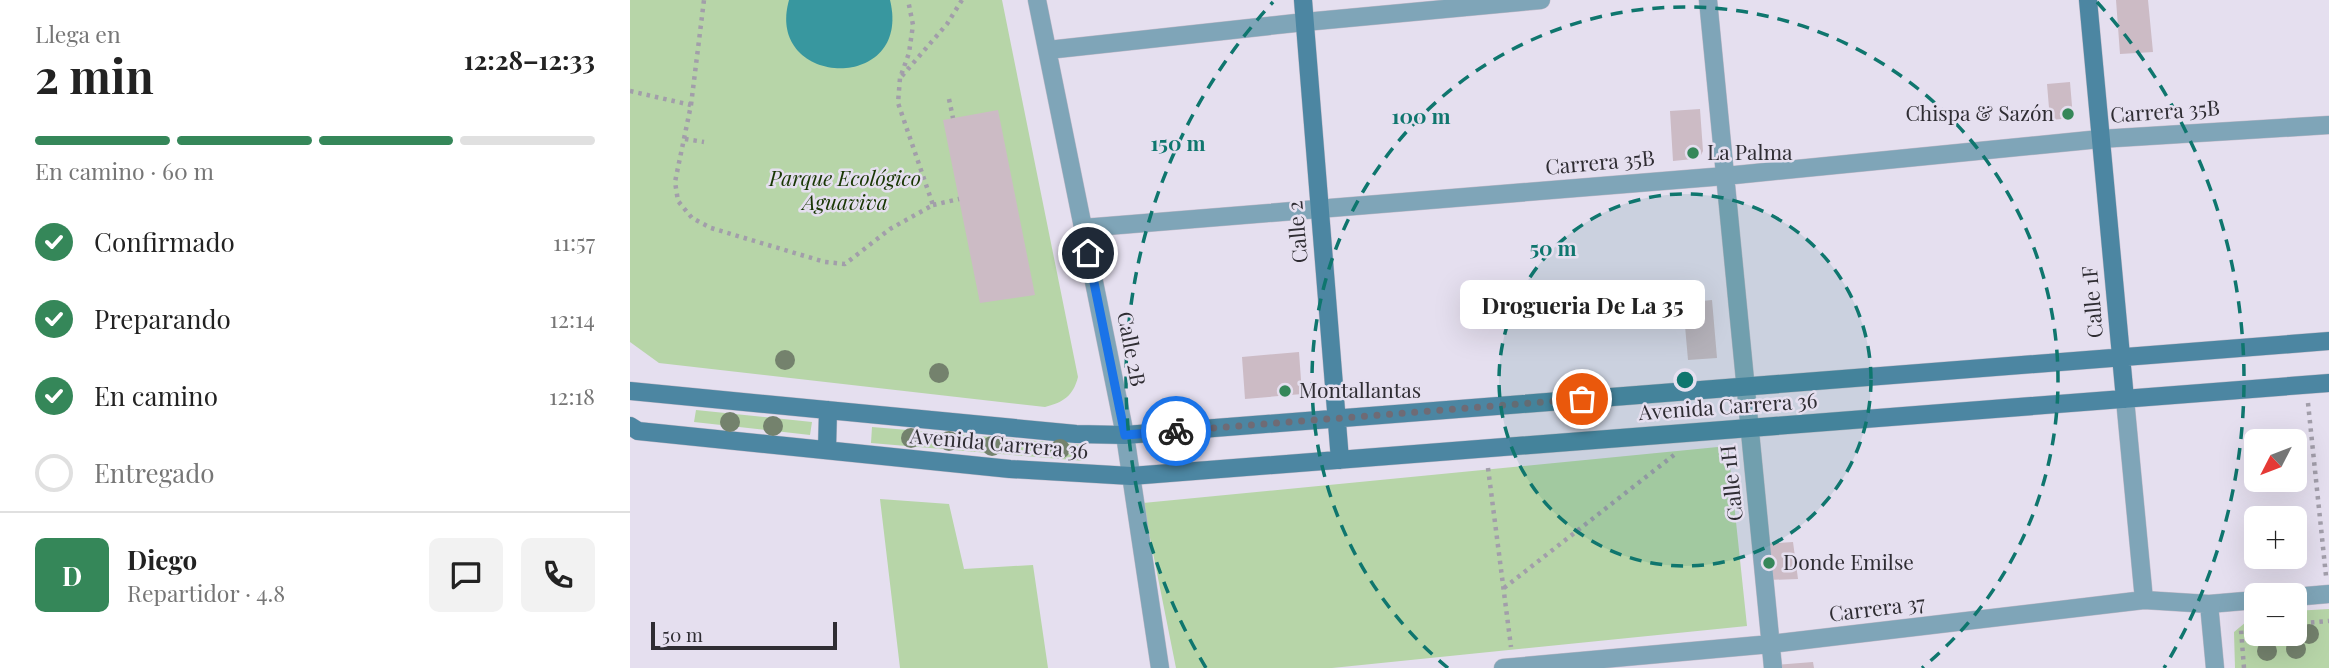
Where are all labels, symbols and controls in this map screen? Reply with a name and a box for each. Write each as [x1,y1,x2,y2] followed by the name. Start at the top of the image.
[35,18,121,49] text: Llega en
[464,42,595,77] text: 12:28–12:33
[35,44,154,106] text: 2 min
[2109,92,2221,128] street label: Carrera 35B
[1905,98,2054,126] place label: Chispa & Sazón
[1391,101,1451,129] text: 100 m
[2060,106,2076,122] marker: Chispa & Sazón
[1151,128,1205,156] text: 150 m
[1707,137,1793,165] place label: La Palma
[1544,142,1656,180] street label: Carrera 35B
[1685,145,1701,161] marker: La Palma
[35,155,214,186] text: En camino · 60 m
[768,163,921,215] park label: Parque Ecológico Aguaviva
[1279,200,1313,265] street label: Calle 2
[35,223,73,261] icon: check
[1058,223,1118,283] pin
[94,224,235,259] text: Confirmado
[553,226,595,257] text: 11:57
[1529,233,1577,261] text: 50 m
[1069,234,1107,272] icon: home
[2074,265,2108,339] street label: Calle 1F
[1460,280,1704,329] callout: Drogueria De La 35
[1481,289,1684,320] text: Drogueria De La 35
[35,300,73,338] icon: check
[94,301,231,336] text: Preparando
[549,303,595,334] text: 12:14
[1112,309,1154,388] street label: Calle 2B
[1673,368,1697,392] centre of rings
[1552,369,1612,429] pin
[1299,375,1421,403] place label: Montallantas
[35,377,73,415] icon: check
[94,378,218,413] text: En camino
[549,380,595,411] text: 12:18
[1563,380,1601,418] icon: bag
[1277,383,1293,399] marker: Montallantas
[1637,385,1818,425] street label: Avenida Carrera 36
[1141,396,1211,466] courier
[1157,412,1195,450] icon: bike
[908,420,1090,464] street label: Avenida Carrera 36
[2244,429,2306,492] north arrow
[2244,429,2307,646] map controls
[1712,444,1748,523] street label: Calle 1H
[94,455,215,490] text: Entregado
[2244,506,2307,569] button: +
[429,538,503,612] button: chat
[521,538,595,612] button: phone
[127,542,197,577] text: Diego
[1783,547,1914,575] place label: Donde Emilse
[1761,555,1777,571] marker: Donde Emilse
[62,558,82,593] text: D
[127,577,285,608] text: Repartidor · 4.8
[2244,583,2307,646] button: −
[1827,587,1927,627] street label: Carrera 37
[651,619,836,651] scale bar
[662,621,703,647] text: 50 m

